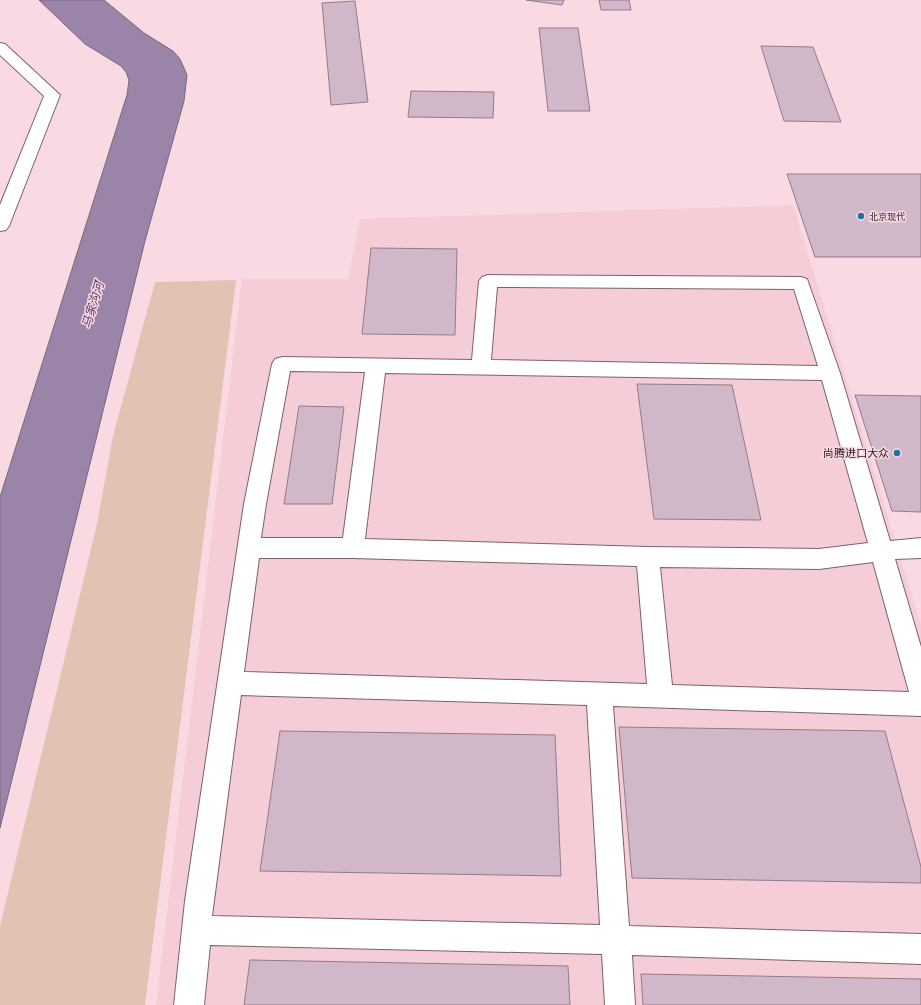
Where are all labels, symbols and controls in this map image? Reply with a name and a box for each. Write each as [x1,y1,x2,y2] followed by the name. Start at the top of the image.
[856,211,866,221] marker: 北京现代
[869,211,905,222] place label: 北京现代
[79,278,107,330] water label: 马家沟河
[823,447,889,460] place label: 尚腾进口大众
[892,448,902,458] marker: 尚腾进口大众

